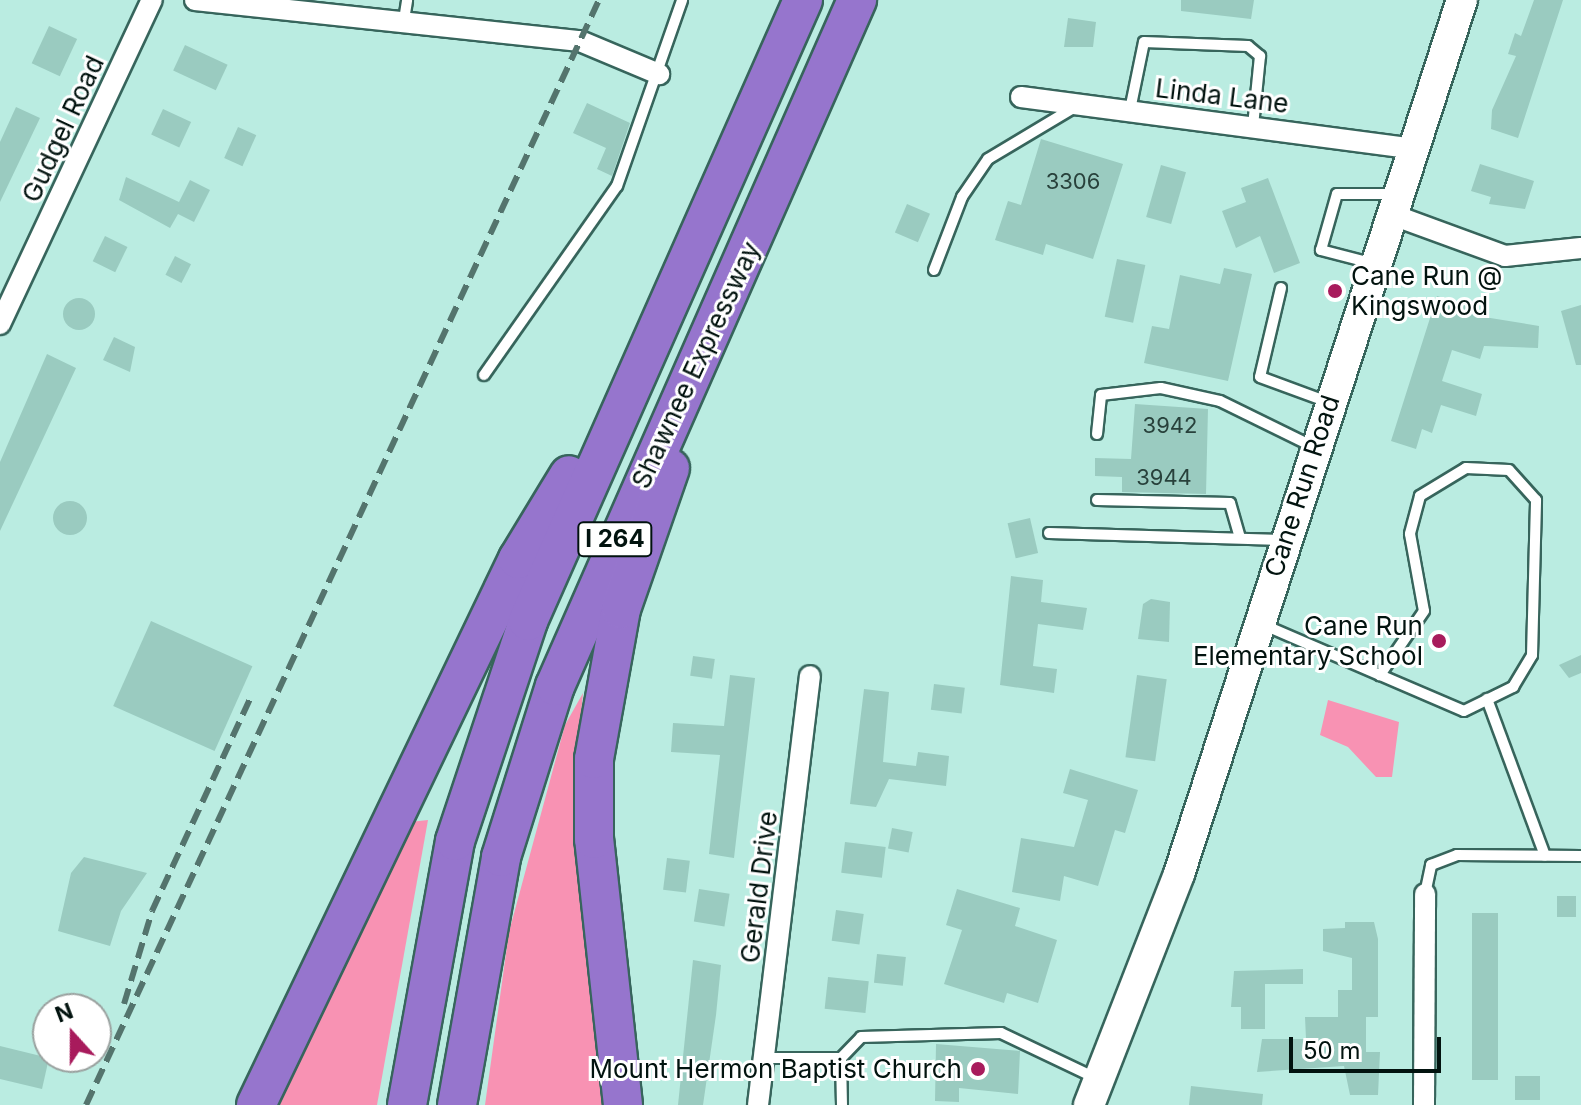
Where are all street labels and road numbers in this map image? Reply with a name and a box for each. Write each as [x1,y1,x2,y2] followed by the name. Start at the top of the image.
[15,51,111,207] street label: Gudgel Road
[1154,72,1290,120] street label: Linda Lane
[625,237,767,493] street label: Shawnee Expressway
[1258,391,1346,581] street label: Cane Run Road
[577,519,653,559] road number: I 264
[734,809,784,965] street label: Gerald Drive

